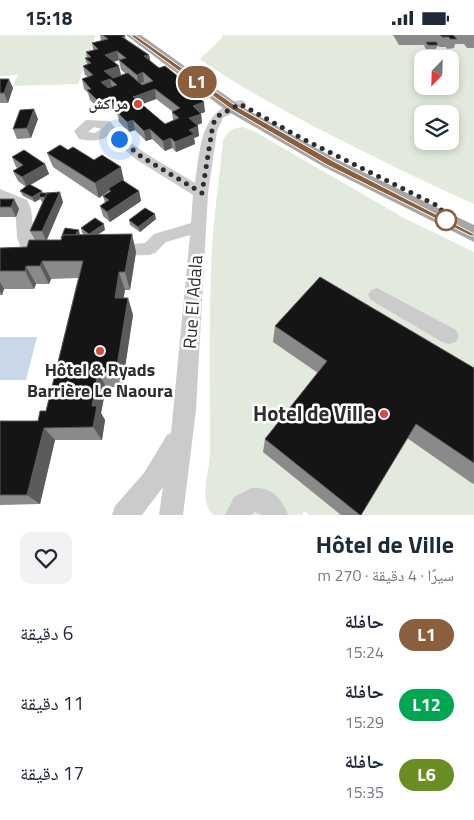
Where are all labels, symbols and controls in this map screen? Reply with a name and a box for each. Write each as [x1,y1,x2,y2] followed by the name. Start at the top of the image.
[25,3,72,32] text: 15:18
[414,50,459,95] north arrow
[414,50,459,150] map controls
[174,66,220,98] line badge: L1
[188,68,206,95] text: L1
[88,92,128,115] place label: مراكش
[132,98,144,110] marker: مراكش
[414,105,459,150] button: layers
[107,127,132,152] your location
[435,209,457,231] unlabelled marker
[176,254,209,350] street label: Rue El Adala
[94,345,106,357] marker: Hôtel & Ryads Barrière Le Naoura
[27,356,173,404] place label: Hôtel & Ryads Barrière Le Naoura
[253,397,374,429] place label: Hotel de Ville
[378,408,390,420] marker: Hotel de Ville
[316,526,454,562] text: Hôtel de Ville
[20,532,72,584] button: heart
[318,563,454,587] text: سيرًا · 4 دقيقة · 270 m
[345,606,384,635] text: حافلة
[20,618,73,647] text: 6 دقيقة
[417,621,436,648] text: L1
[345,640,384,664] text: 15:24
[345,676,384,705] text: حافلة
[20,688,84,717] text: 11 دقيقة
[412,691,441,718] text: L12
[345,710,384,734] text: 15:29
[345,746,384,775] text: حافلة
[20,758,84,787] text: 17 دقيقة
[417,761,436,788] text: L6
[345,780,384,804] text: 15:35

